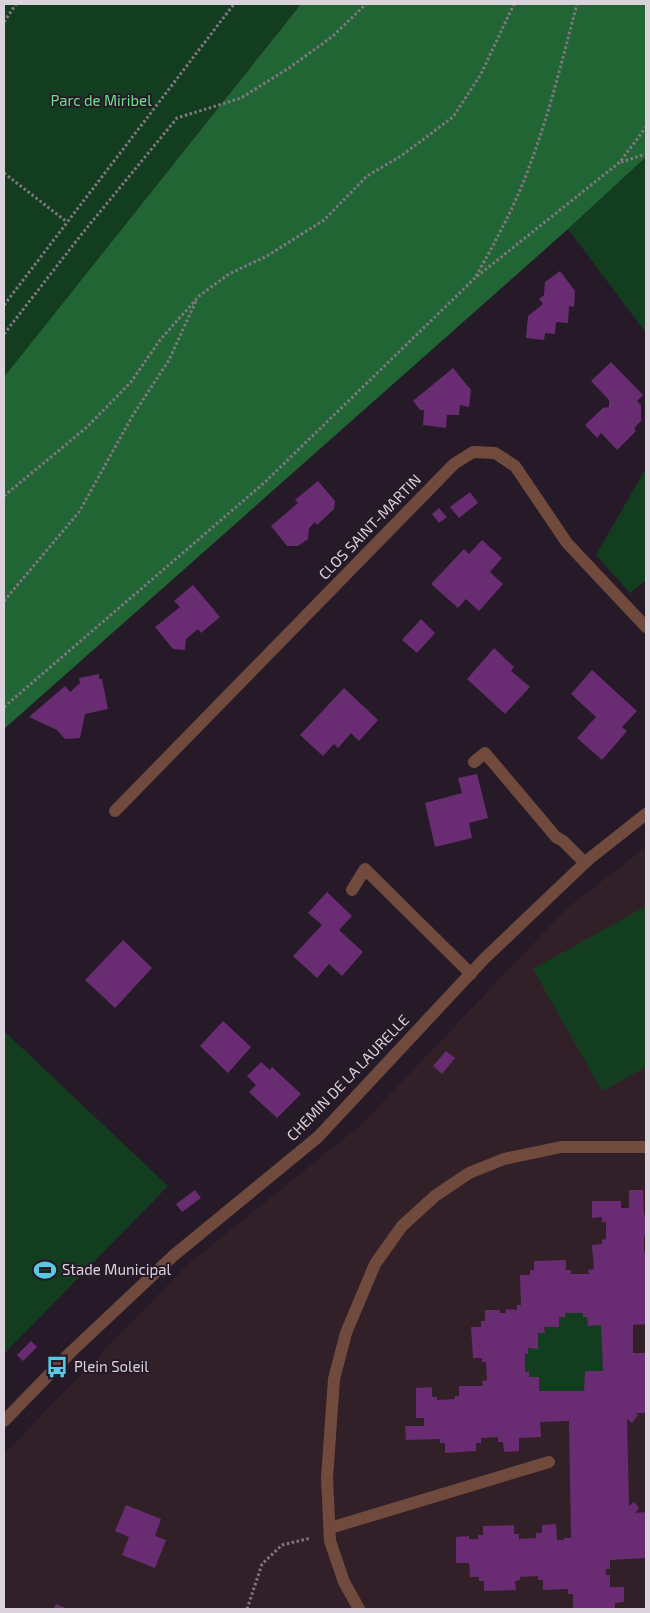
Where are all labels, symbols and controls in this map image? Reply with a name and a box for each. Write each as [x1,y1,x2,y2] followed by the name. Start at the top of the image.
[50,91,152,109] park label: Parc de Miribel
[314,470,424,583] street label: CLOS SAINT-MARTIN
[282,1011,412,1144] street label: CHEMIN DE LA LAURELLE
[32,1257,58,1283] sports icon: Stade Municipal
[62,1260,171,1278] place label: Stade Municipal
[44,1354,70,1380] bus stop icon: Plein Soleil
[74,1357,149,1375] place label: Plein Soleil

